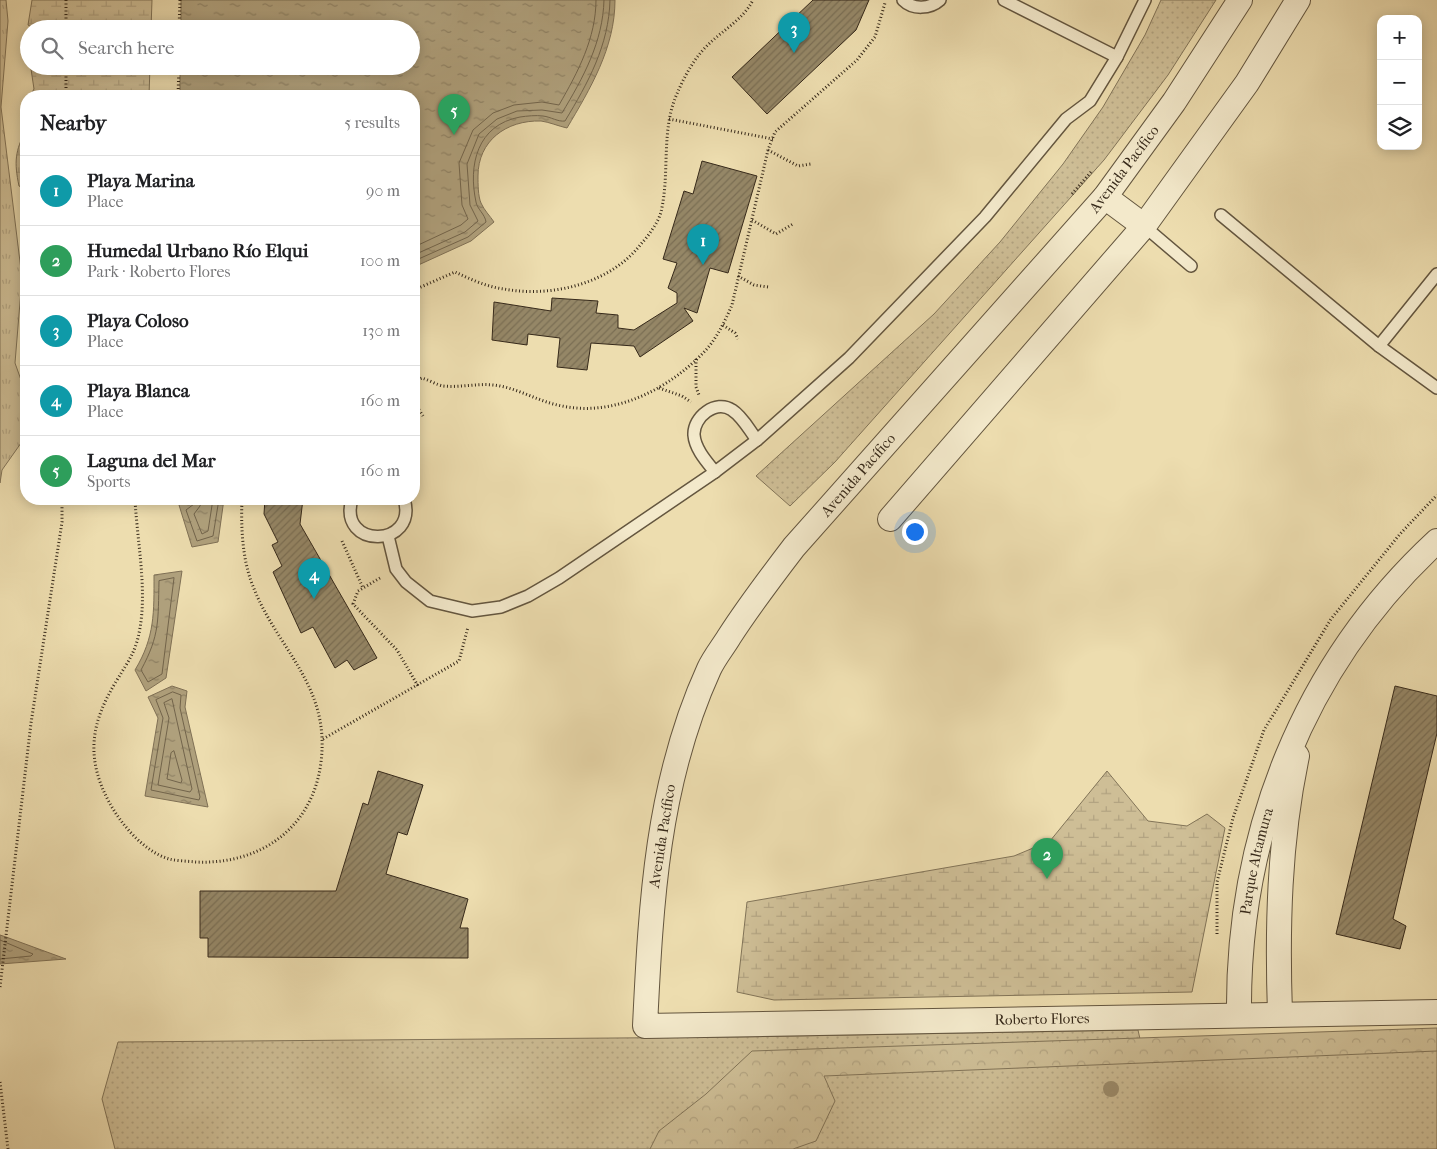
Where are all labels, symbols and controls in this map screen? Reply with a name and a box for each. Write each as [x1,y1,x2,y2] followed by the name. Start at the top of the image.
[778,12,810,53] pin: 3
[1377,15,1422,150] map controls
[1377,15,1422,60] button: +
[20,20,420,75] search box
[38,34,66,62] icon: search
[78,37,174,59] text: Search here
[1377,60,1422,105] button: −
[438,94,470,135] pin: 5
[1377,105,1422,150] button: layers
[40,111,106,135] text: Nearby
[344,113,400,132] text: 5 results
[1085,121,1163,217] street label: Avenida Pacífico
[87,170,195,192] text: Playa Marina
[53,181,59,200] text: 1
[366,181,400,200] text: 90 m
[87,192,123,211] text: Place
[687,224,719,265] pin: 1
[87,240,308,262] text: Humedal Urbano Río Elqui
[52,251,60,270] text: 2
[360,251,400,270] text: 100 m
[87,262,230,281] text: Park · Roberto Flores
[87,310,189,332] text: Playa Coloso
[53,321,59,340] text: 3
[362,321,400,340] text: 130 m
[87,332,123,351] text: Place
[87,380,189,402] text: Playa Blanca
[51,391,61,410] text: 4
[360,391,400,410] text: 160 m
[87,402,123,421] text: Place
[816,429,899,521] street label: Avenida Pacífico
[87,450,216,472] text: Laguna del Mar
[53,461,59,480] text: 5
[360,461,400,480] text: 160 m
[87,472,130,491] text: Sports
[902,519,928,545] your location
[298,558,330,599] pin: 4
[645,782,679,890] street label: Avenida Pacífico
[1236,805,1277,916] street label: Parque Altamura
[1031,838,1063,879] pin: 2
[994,1009,1090,1029] street label: Roberto Flores

